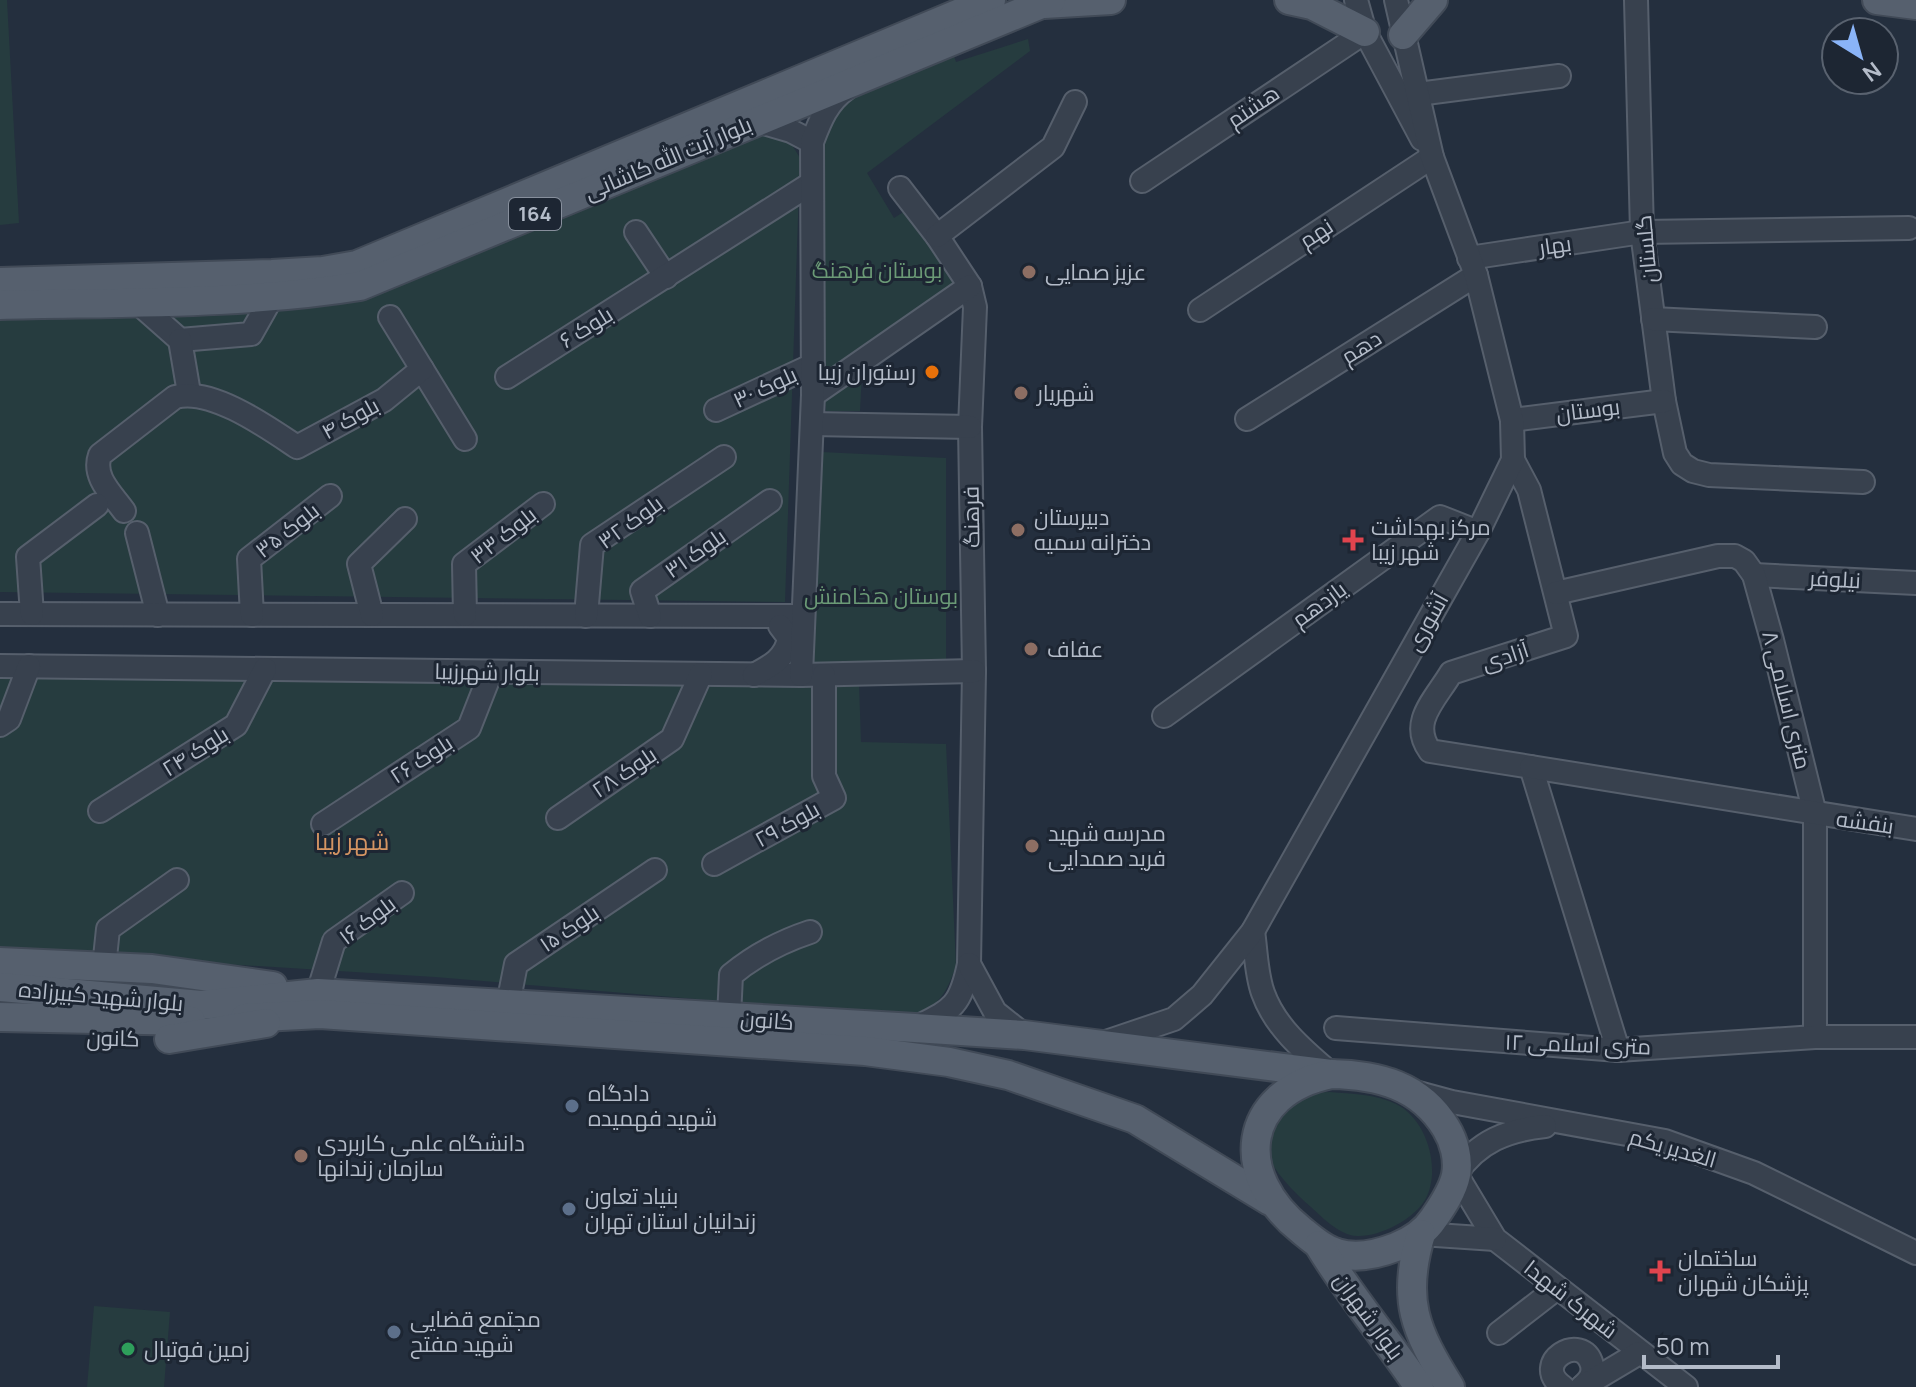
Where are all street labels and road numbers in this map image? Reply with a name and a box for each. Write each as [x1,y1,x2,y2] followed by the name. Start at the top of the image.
[1221,78,1286,135] street label: هشتم
[580,109,756,207] street label: بلوار آیت الله کاشانی
[509,198,561,230] road number: 164
[1293,211,1339,256] street label: نهم
[1628,214,1664,284] street label: گلستان
[1535,228,1573,262] street label: بهار
[554,299,618,355] street label: بلوک ۶
[1335,323,1388,372] street label: دهم
[728,359,802,415] street label: بلوک ۳۰
[316,390,384,446] street label: بلوک ۴
[1554,391,1622,429] street label: بوستان
[955,486,987,548] street label: فرهنگ
[591,488,669,556] street label: بلوک ۳۲
[249,495,325,565] street label: بلوک ۳۵
[464,500,542,570] street label: بلوک ۳۳
[658,521,732,585] street label: بلوک ۳۱
[1806,563,1862,595] street label: نیلوفر
[1286,574,1353,635] street label: یازدهم
[1399,587,1455,657] street label: آشوری
[1755,628,1819,772] street label: ۸ متری اسلامی
[1478,634,1533,678] street label: آزادی
[434,656,540,688] street label: بلوار شهرزیبا
[156,719,234,783] street label: بلوک ۲۴
[384,728,458,790] street label: بلوک ۲۶
[586,739,662,805] street label: بلوک ۲۸
[749,794,825,854] street label: بلوک ۲۹
[1834,803,1896,841] street label: بنفشه
[332,889,402,951] street label: بلوک ۱۶
[533,897,605,959] street label: بلوک ۱۵
[17,974,185,1018] street label: بلوار شهید کبیرزاده
[739,1003,795,1037] street label: کانون
[86,1023,140,1053] street label: کانون
[1504,1026,1652,1062] street label: ۱۲ متری اسلامی
[1626,1121,1720,1176] street label: الغدیر یکم
[1518,1253,1624,1345] street label: شهرک شهدا
[1327,1266,1411,1366] street label: بلوار شهران

